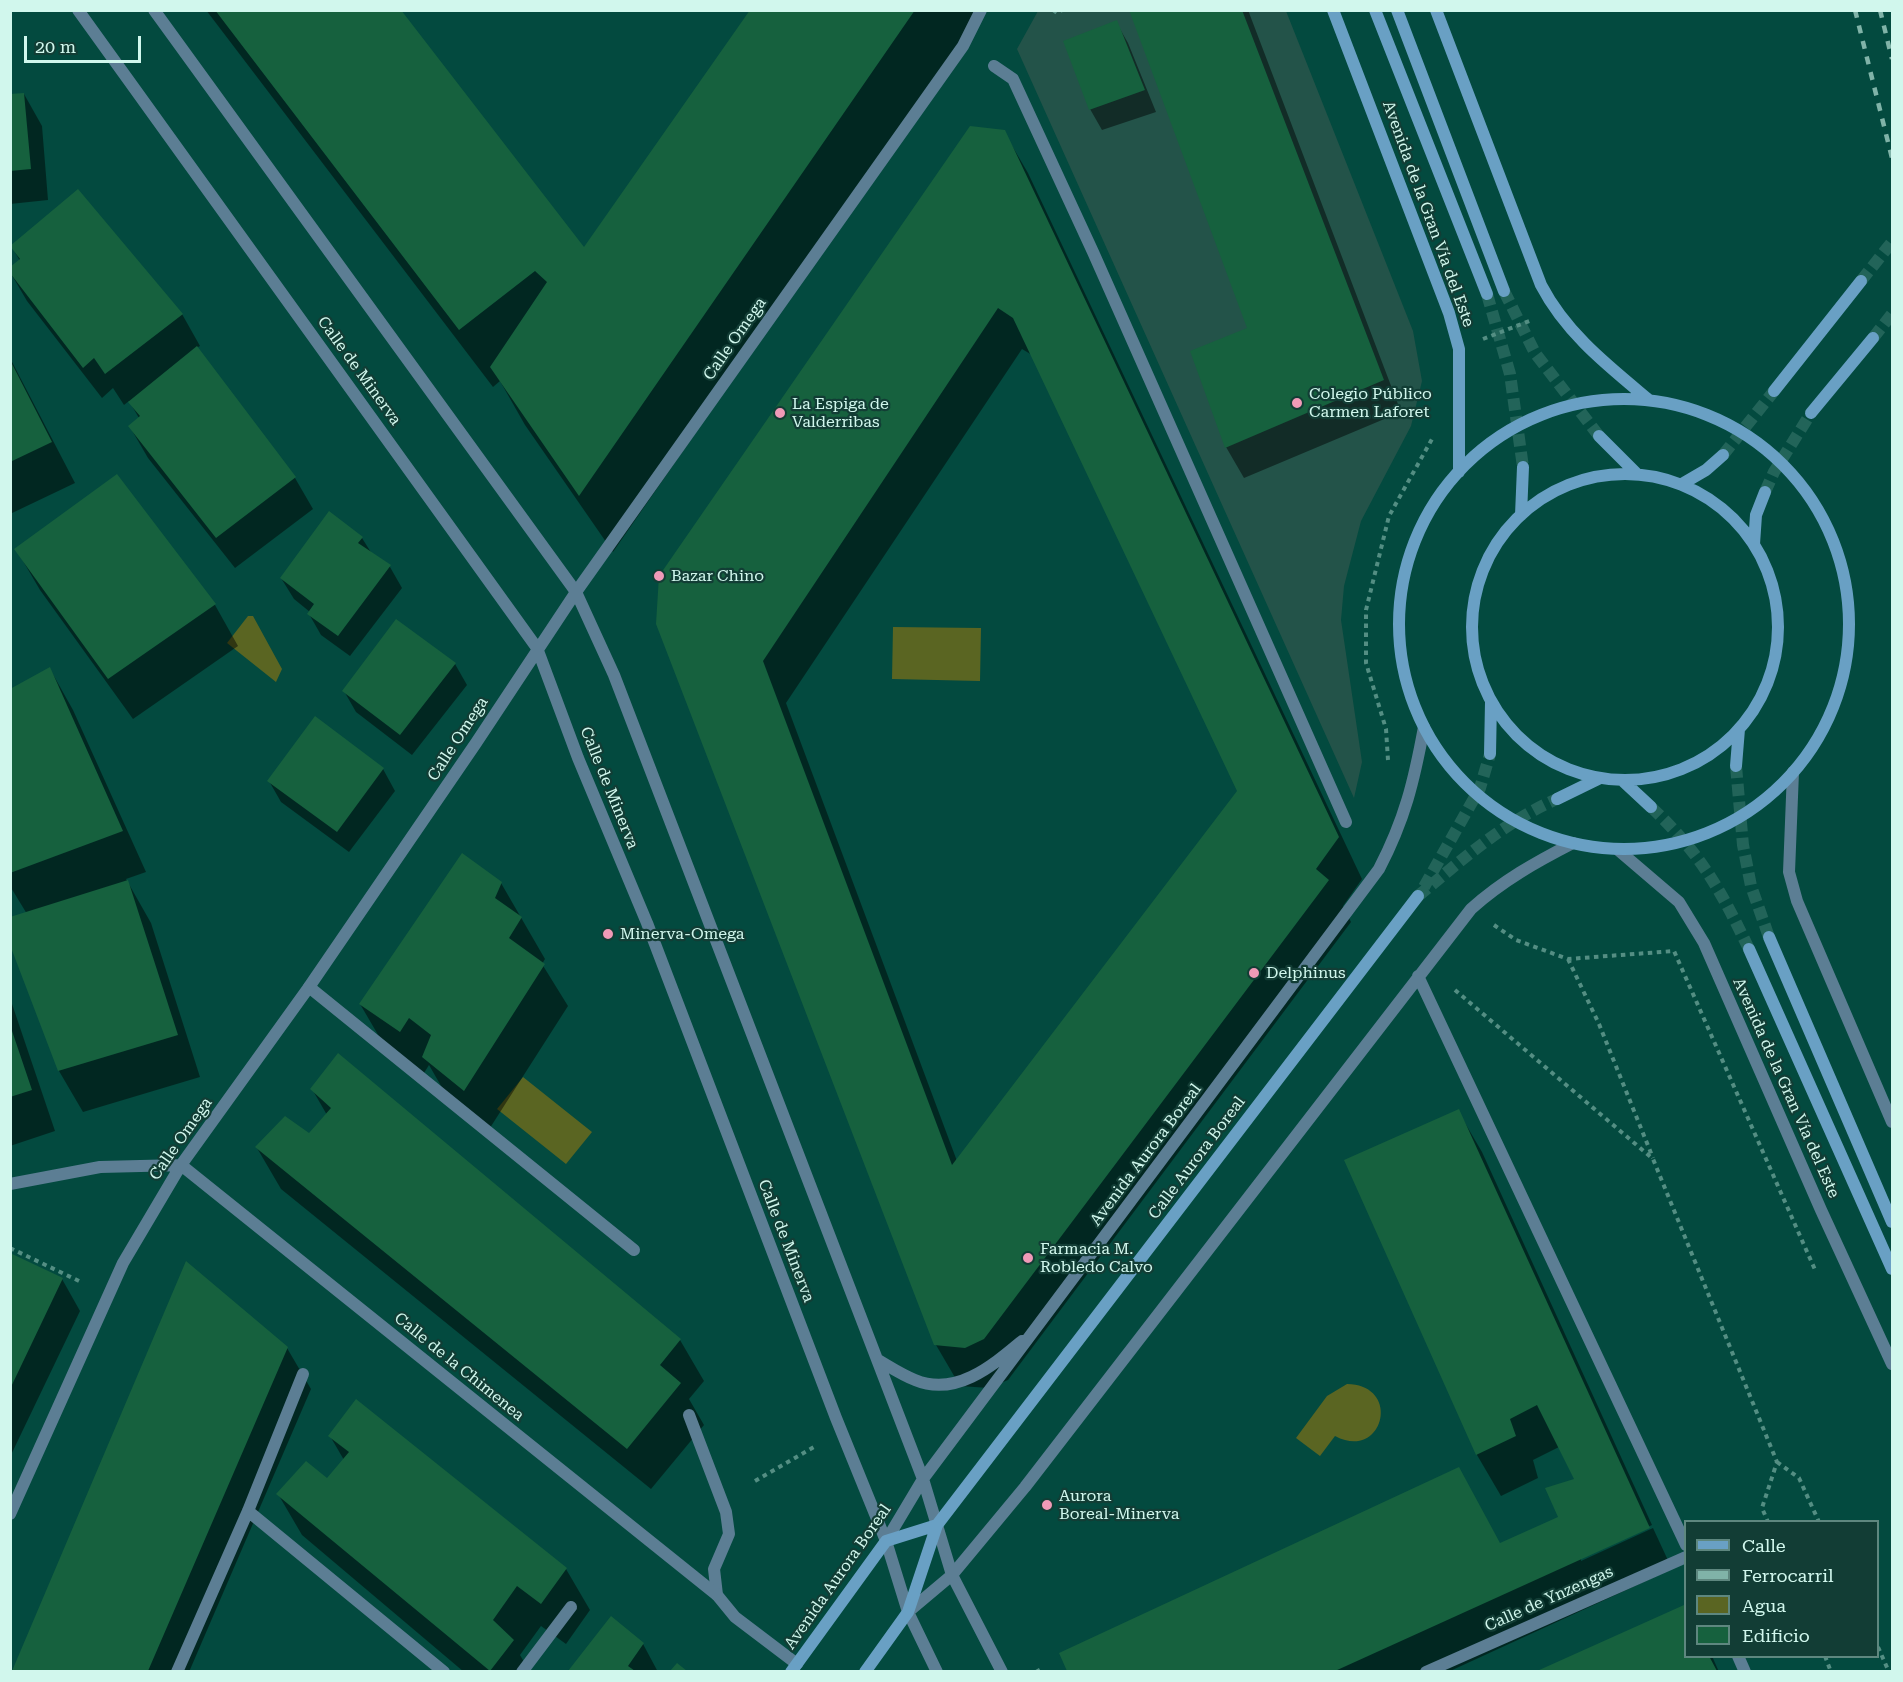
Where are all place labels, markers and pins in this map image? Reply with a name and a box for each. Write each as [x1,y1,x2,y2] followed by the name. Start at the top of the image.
[1309,384,1432,422] place label: Colegio Público Carmen Laforet
[792,394,889,432] place label: La Espiga de Valderribas
[1290,396,1304,410] marker: Colegio Público Carmen Laforet
[773,406,787,420] marker: La Espiga de Valderribas
[671,566,764,586] place label: Bazar Chino
[652,569,666,583] marker: Bazar Chino
[620,924,745,944] place label: Minerva-Omega
[601,927,615,941] marker: Minerva-Omega
[1266,963,1346,983] place label: Delphinus
[1247,966,1261,980] marker: Delphinus
[1040,1239,1153,1277] place label: Farmacia M. Robledo Calvo
[1021,1251,1035,1265] marker: Farmacia M. Robledo Calvo
[1059,1486,1179,1524] place label: Aurora Boreal-Minerva
[1040,1498,1054,1512] marker: Aurora Boreal-Minerva

